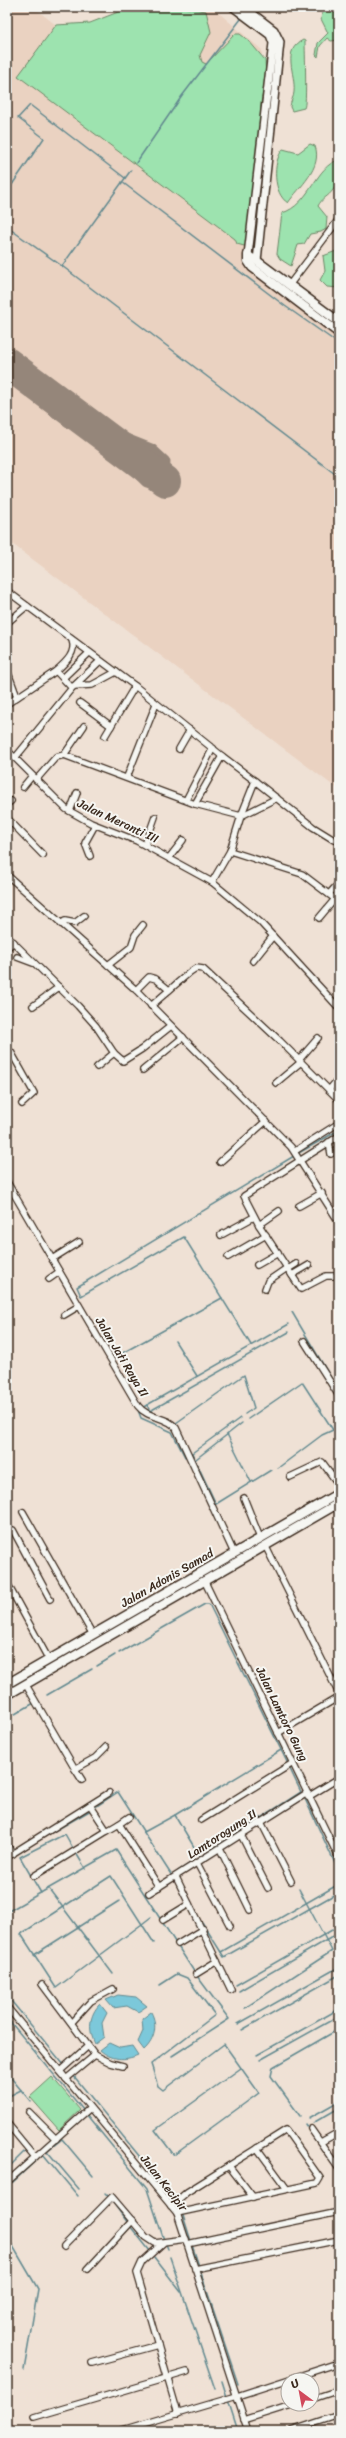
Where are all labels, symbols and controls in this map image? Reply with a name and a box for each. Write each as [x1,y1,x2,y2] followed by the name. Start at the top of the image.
[73,792,163,850] street label: Jalan Meranti III
[89,1312,155,1402] street label: Jalan Jati Raya II
[115,1542,219,1614] street label: Jalan Adonis Samad
[249,1662,315,1765] street label: Jalan Lamtoro Gung
[183,1803,262,1865] street label: Lamtorogung II
[134,2149,194,2217] street label: Jalan Kecipir
[280,2372,320,2412] north arrow
[287,2374,304,2394] text: U

